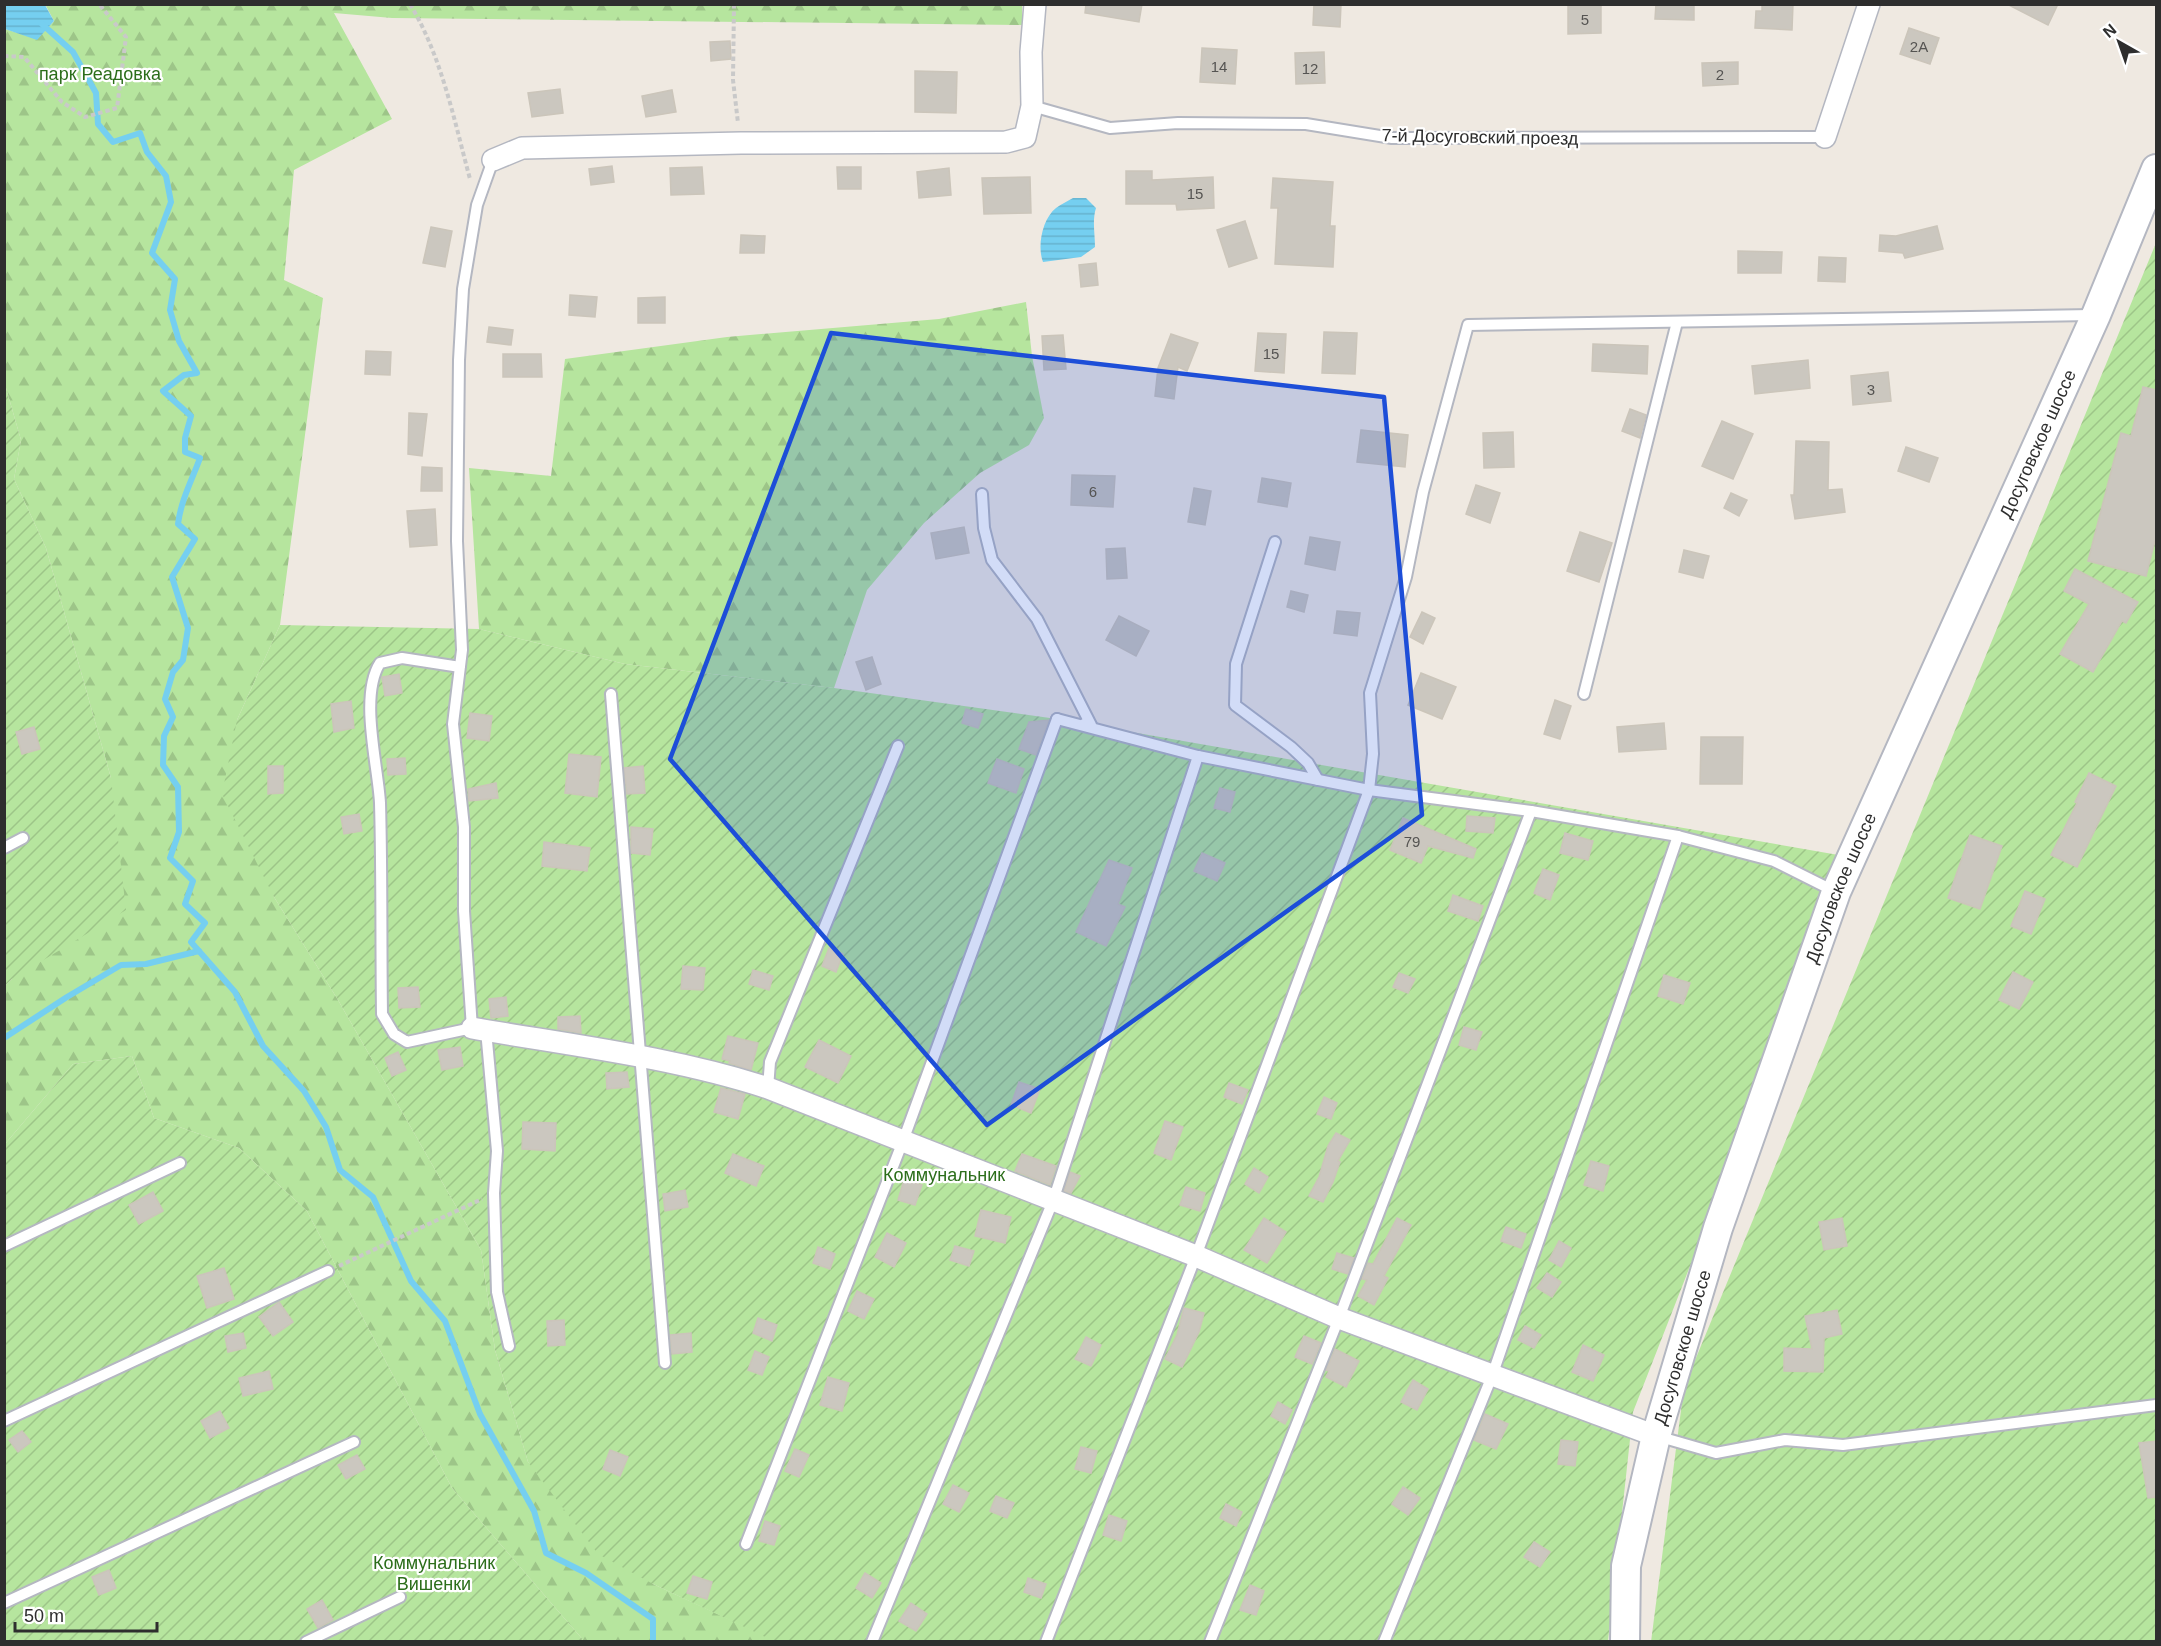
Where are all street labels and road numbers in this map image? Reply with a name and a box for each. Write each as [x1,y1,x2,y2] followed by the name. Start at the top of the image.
[1381,125,1579,149] street label: 7-й Досуговский проезд
[1996,367,2080,521] street label: Досуговское шоссе
[1802,810,1880,966] street label: Досуговское шоссе
[1650,1267,1715,1427] street label: Досуговское шоссе

